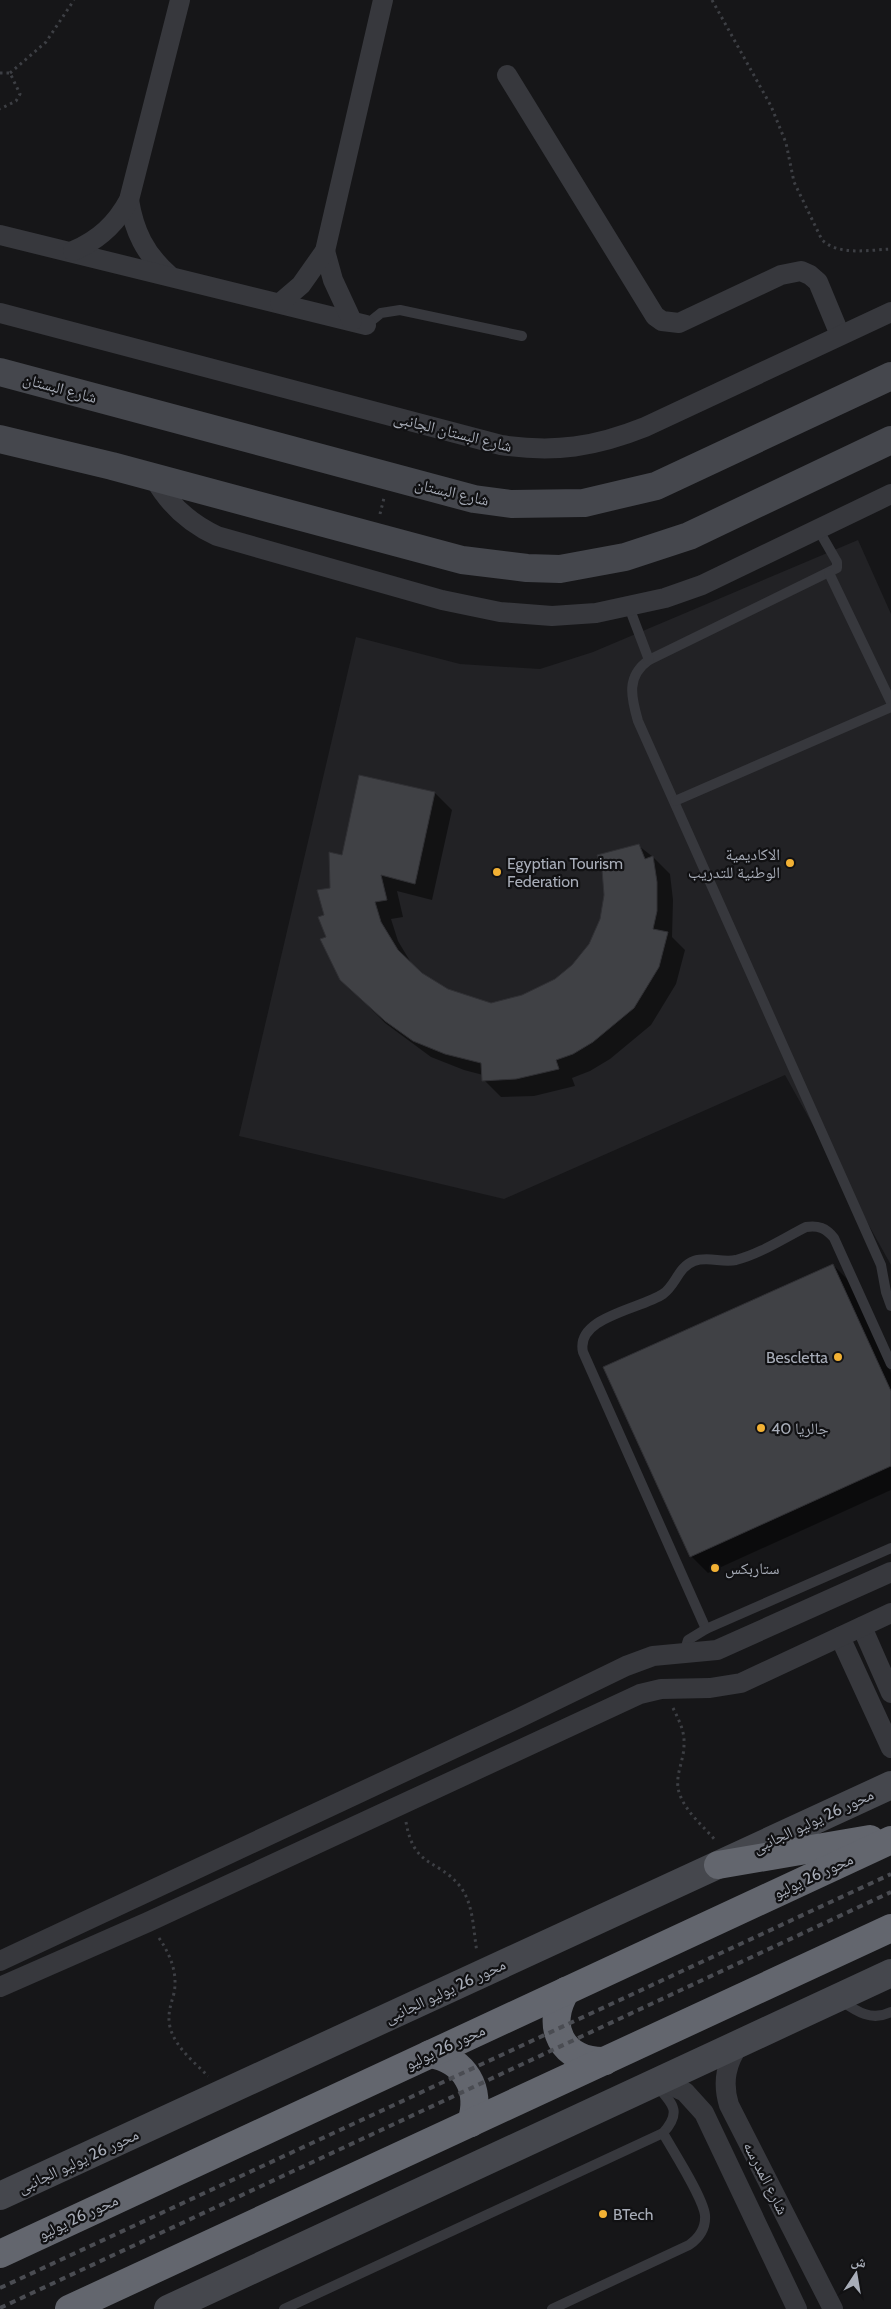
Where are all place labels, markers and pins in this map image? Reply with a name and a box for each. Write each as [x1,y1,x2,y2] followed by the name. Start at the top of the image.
[688,845,780,882] place label: الاكاديمية الوطنية للتدريب
[507,854,623,891] place label: Egyptian Tourism Federation
[784,857,796,869] marker: الاكاديمية الوطنية للتدريب
[491,866,503,878] marker: Egyptian Tourism Federation
[766,1348,828,1367] place label: Bescletta
[832,1351,844,1363] marker: Bescletta
[771,1419,829,1438] place label: جالريا 40
[755,1422,767,1434] marker: جالريا 40
[725,1559,780,1579] place label: ستاربكس
[709,1562,721,1574] marker: ستاربكس
[613,2205,654,2224] place label: BTech
[597,2208,609,2220] marker: BTech

